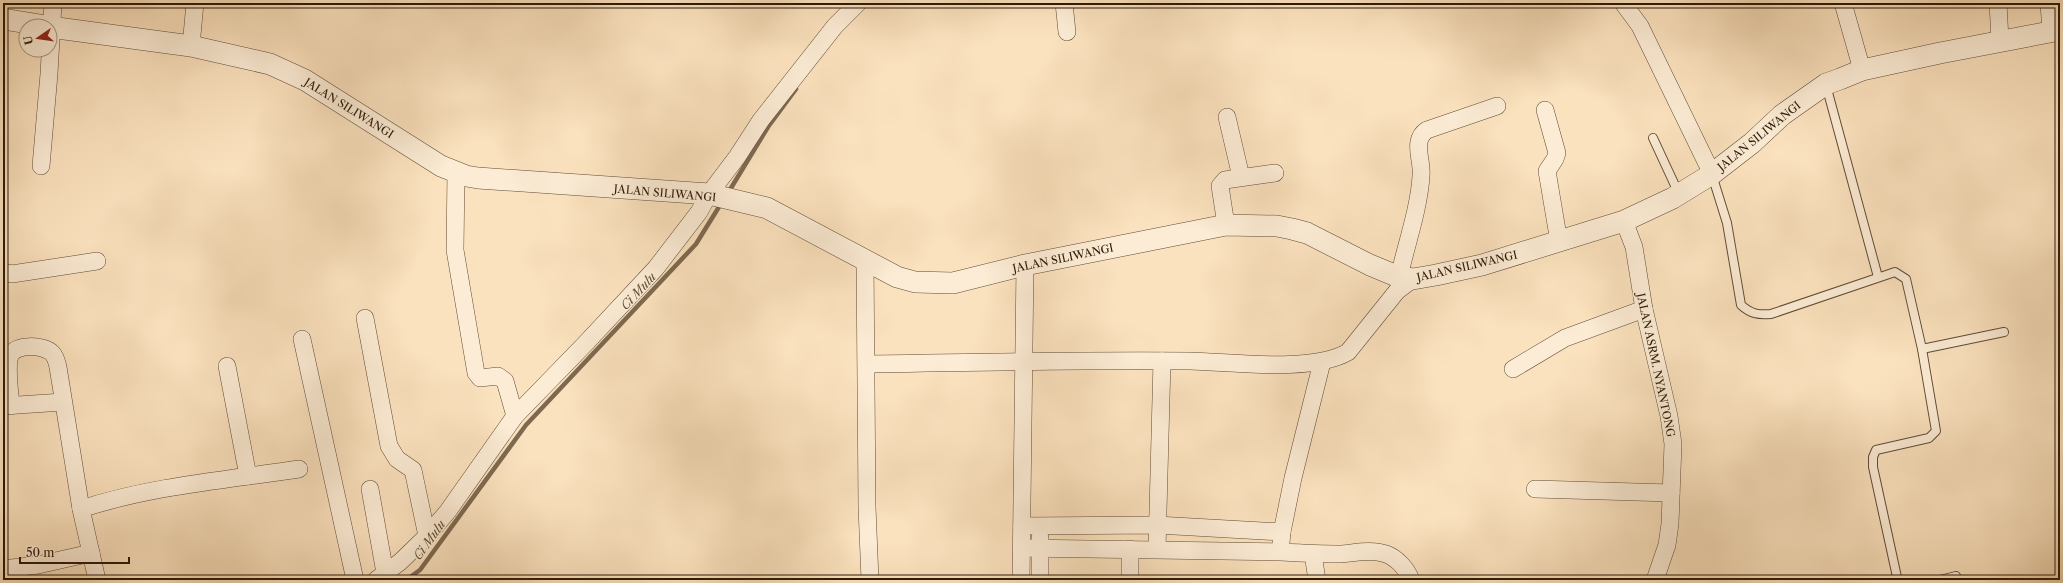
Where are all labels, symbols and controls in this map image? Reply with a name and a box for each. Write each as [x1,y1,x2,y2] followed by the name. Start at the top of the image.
[18,18,58,58] north arrow
[20,34,36,46] text: U
[300,74,396,141] street label: JALAN SILIWANGI
[1713,98,1803,175] street label: JALAN SILIWANGI
[611,181,717,204] street label: JALAN SILIWANGI
[1009,240,1115,276] street label: JALAN SILIWANGI
[1413,248,1519,285] street label: JALAN SILIWANGI
[617,269,660,313] water label: Ci Mulu
[1633,290,1678,439] street label: JALAN ASRM. NYANTONG
[410,517,449,563] water label: Ci Mulu
[20,539,129,565] scale bar
[26,545,55,560] text: 50 m

